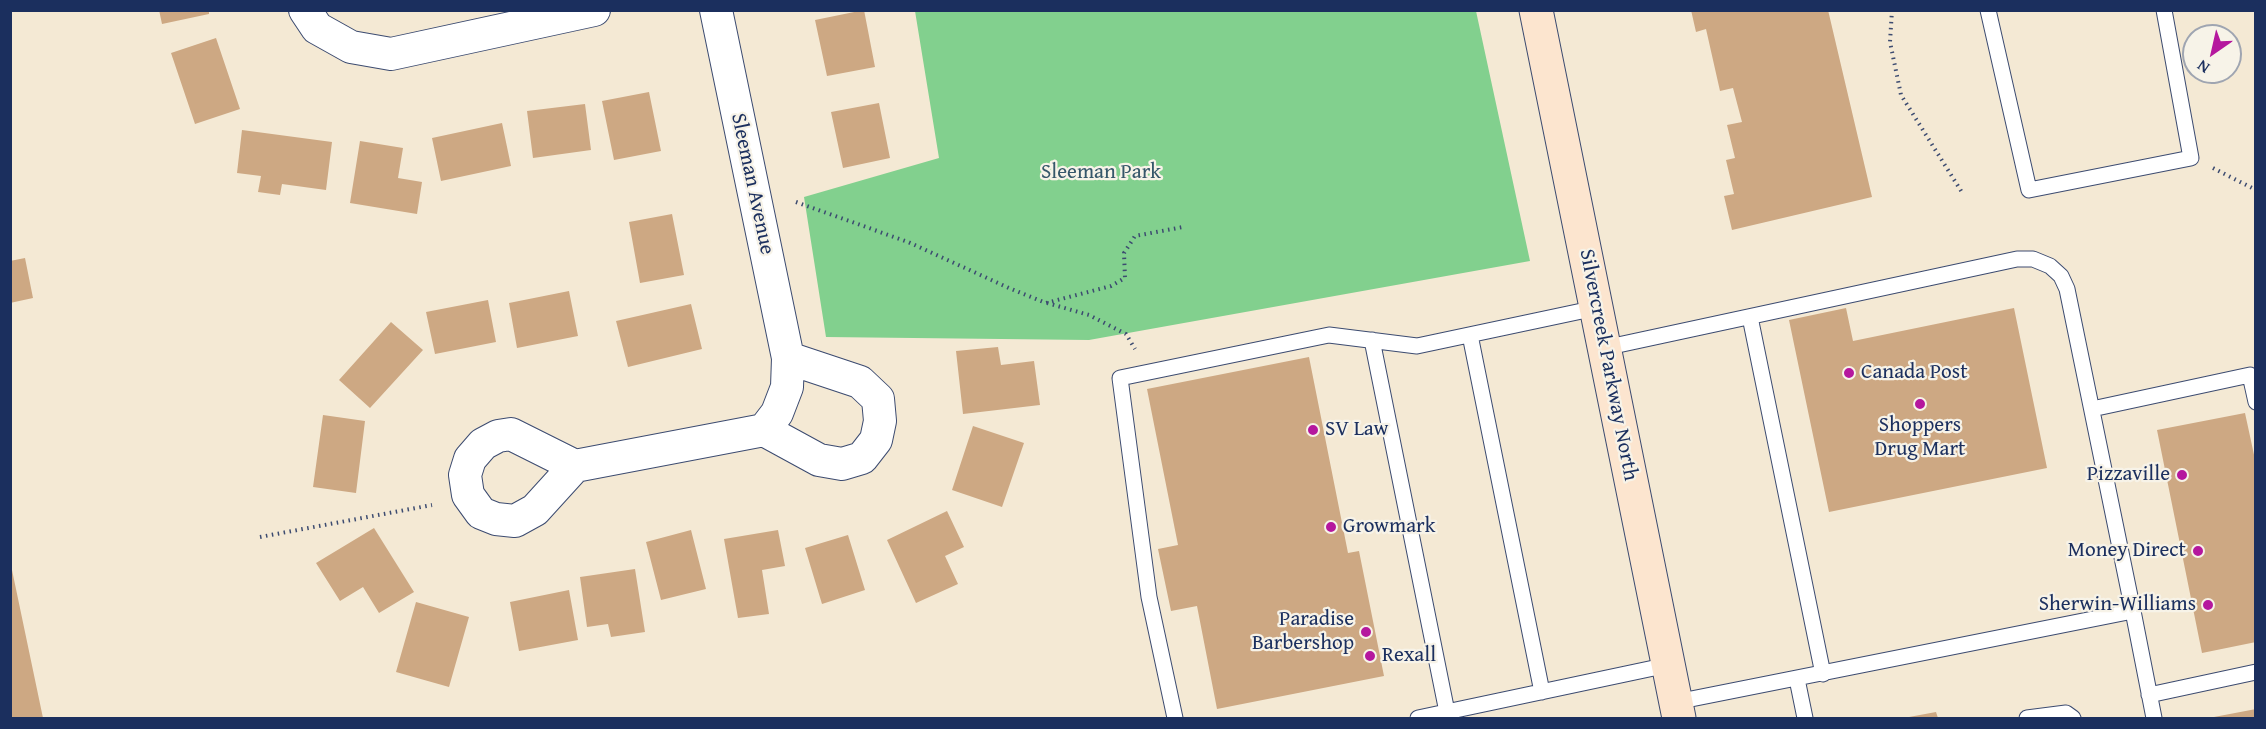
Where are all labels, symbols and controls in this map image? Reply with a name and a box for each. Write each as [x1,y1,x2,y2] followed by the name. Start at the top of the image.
[2182,24,2242,84] north arrow
[2192,54,2214,80] text: N
[725,111,779,257] street label: Sleeman Avenue
[1041,160,1161,186] park label: Sleeman Park
[1573,247,1643,483] street label: Silvercreek Parkway North
[1861,360,1968,386] place label: Canada Post
[1842,366,1856,380] marker: Canada Post
[1913,397,1927,411] marker: Shoppers Drug Mart
[1874,413,1966,463] place label: Shoppers Drug Mart
[1325,417,1388,443] place label: SV Law
[1306,423,1320,437] marker: SV Law
[2087,462,2170,488] place label: Pizzaville
[2175,468,2189,482] marker: Pizzaville
[1343,514,1435,540] place label: Growmark
[1324,520,1338,534] marker: Growmark
[2068,538,2186,564] place label: Money Direct
[2191,544,2205,558] marker: Money Direct
[2039,592,2196,618] place label: Sherwin-Williams
[2201,598,2215,612] marker: Sherwin-Williams
[1252,607,1354,657] place label: Paradise Barbershop
[1359,625,1373,639] marker: Paradise Barbershop
[1382,643,1436,669] place label: Rexall
[1363,649,1377,663] marker: Rexall

